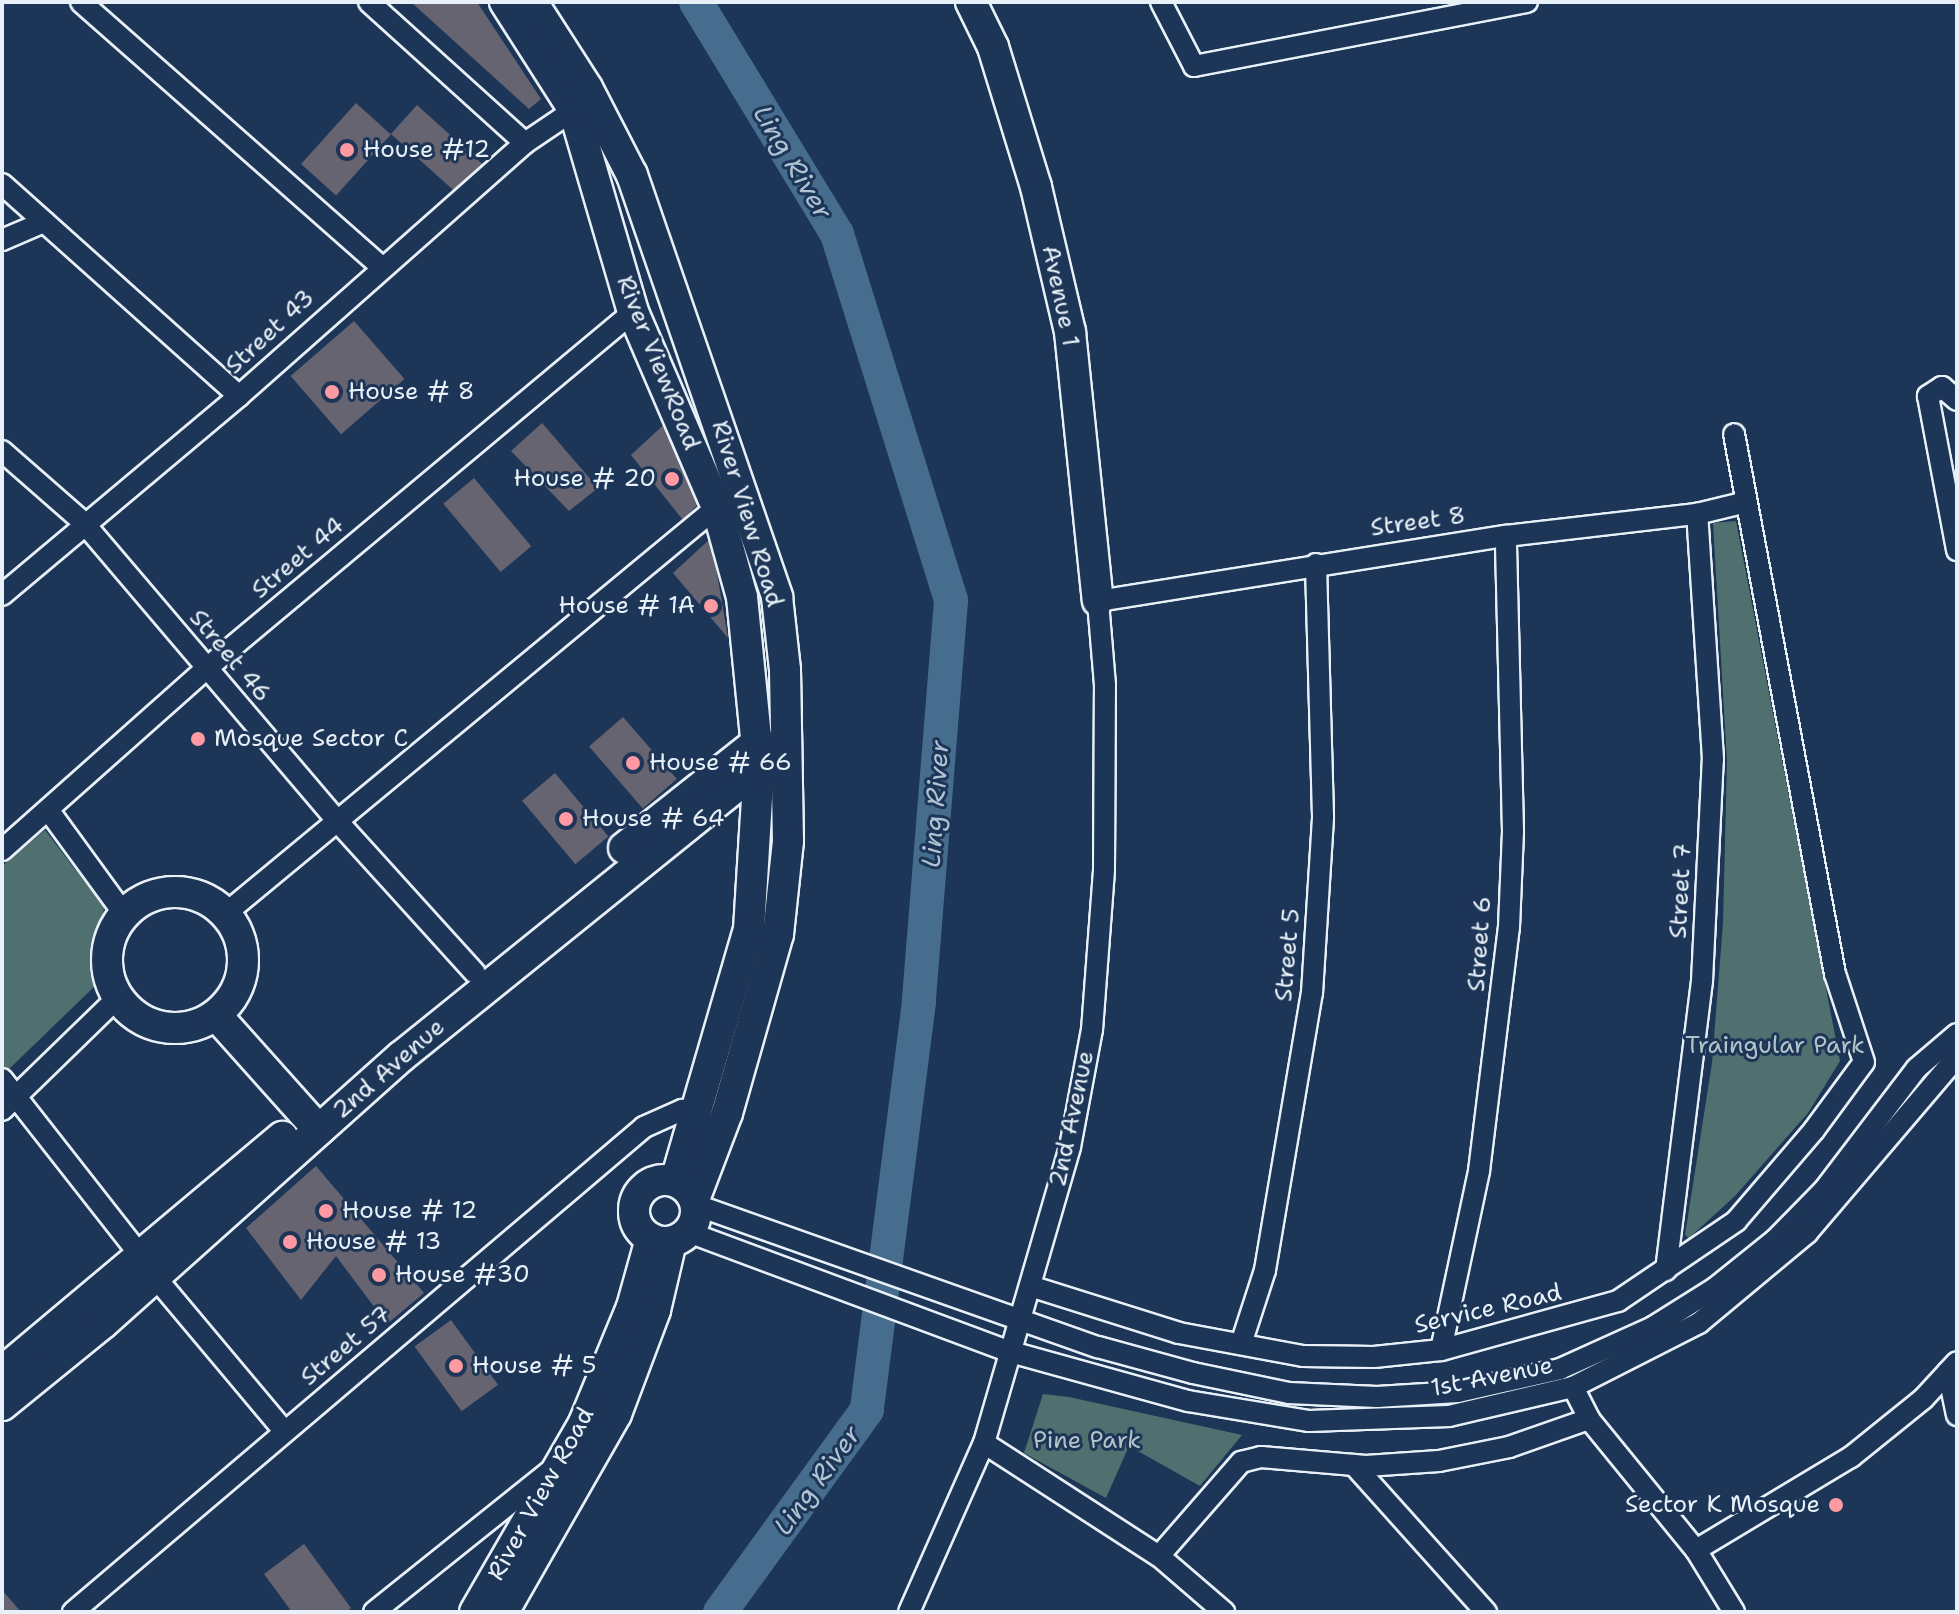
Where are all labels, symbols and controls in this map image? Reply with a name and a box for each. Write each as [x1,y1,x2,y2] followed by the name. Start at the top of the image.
[747,99,839,225] water label: Ling River
[363,136,490,164] place label: House #12
[338,141,356,159] marker: House #12
[1035,243,1085,349] street label: Avenue 1
[610,272,706,454] street label: River ViewRoad
[220,284,320,380] street label: Street 43
[348,378,475,406] place label: House # 8
[323,383,341,401] marker: House # 8
[705,417,789,611] street label: River View Road
[513,465,656,493] place label: House # 20
[663,470,681,488] marker: House # 20
[1369,501,1467,543] street label: Street 8
[246,511,350,605] street label: Street 44
[559,592,695,620] place label: House # 1A
[702,597,720,615] marker: House # 1A
[183,604,277,708] street label: Street 46
[214,725,408,753] place label: Mosque Sector C
[189,730,207,748] marker: Mosque Sector C
[915,739,955,869] water label: Ling River
[649,749,792,777] place label: House # 66
[624,754,642,772] marker: House # 66
[582,805,724,833] place label: House # 64
[557,810,575,828] marker: House # 64
[1664,843,1698,939] street label: Street 7
[1462,895,1498,993] street label: Street 6
[1270,907,1306,1003] street label: Street 5
[327,1013,451,1125] street label: 2nd Avenue
[1685,1032,1865,1060] park label: Traingular Park
[1044,1048,1100,1190] street label: 2nd Avenue
[342,1197,477,1225] place label: House # 12
[317,1202,335,1220] marker: House # 12
[306,1228,441,1256] place label: House # 13
[281,1233,299,1251] marker: House # 13
[395,1261,530,1289] place label: House #30
[370,1266,388,1284] marker: House #30
[1412,1278,1564,1340] street label: Service Road
[295,1300,397,1392] street label: Street 57
[1428,1351,1556,1403] street label: 1st Avenue
[472,1352,596,1380] place label: House # 5
[447,1357,465,1375] marker: House # 5
[482,1402,600,1586] street label: River View Road
[767,1419,867,1541] water label: Ling River
[1033,1427,1141,1455] park label: Pine Park
[1625,1491,1820,1519] place label: Sector K Mosque
[1827,1496,1845,1514] marker: Sector K Mosque

